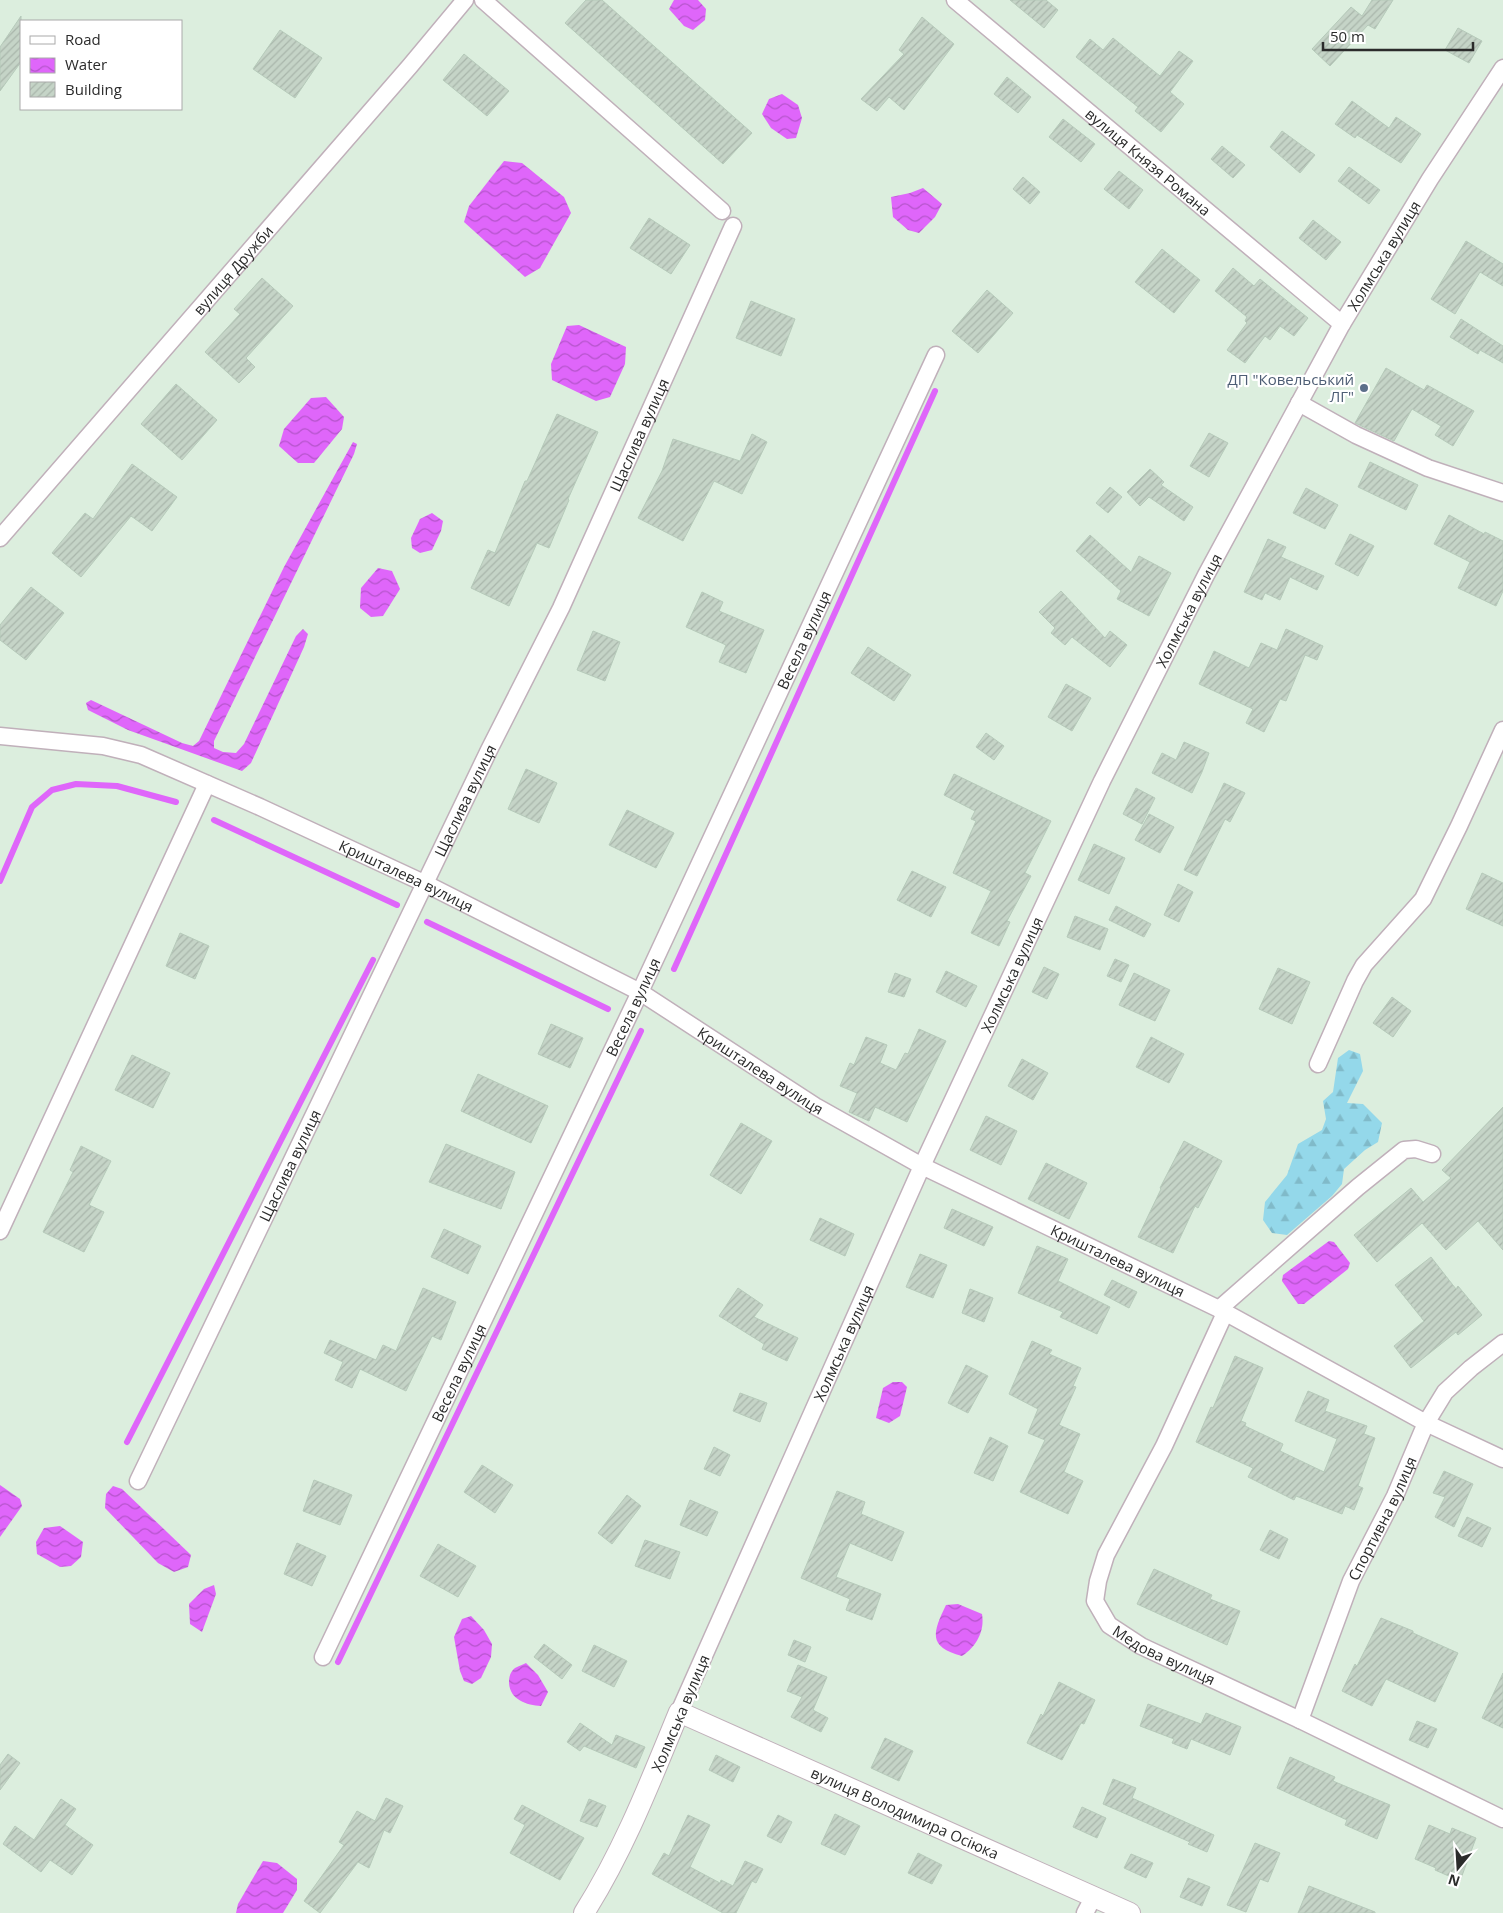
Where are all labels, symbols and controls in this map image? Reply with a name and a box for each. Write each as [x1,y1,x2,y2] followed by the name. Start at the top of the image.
[20,20,182,110] legend
[1323,20,1473,52] scale bar
[1330,26,1365,46] text: 50 m
[65,29,101,49] text: Road
[65,54,107,74] text: Water
[65,79,122,99] text: Building
[1081,104,1215,220] street label: вулиця Князя Романа
[1343,197,1425,314] street label: Холмська вулиця
[188,221,277,319] street label: вулиця Дружби
[1227,369,1354,406] place label: ДП "Ковельський ЛГ"
[605,375,673,495] street label: Щаслива вулиця
[1358,382,1370,394] marker: ДП "Ковельський ЛГ"
[1151,550,1226,671] street label: Холмська вулиця
[772,587,835,692] street label: Весела вулиця
[429,741,500,860] street label: Щаслива вулиця
[336,835,477,916] street label: Кришталева вулиця
[976,914,1047,1036] street label: Холмська вулиця
[601,955,664,1059] street label: Весела вулиця
[694,1022,827,1119] street label: Кришталева вулиця
[254,1106,325,1225] street label: Щаслива вулиця
[1047,1220,1188,1301] street label: Кришталева вулиця
[809,1282,878,1404] street label: Холмська вулиця
[427,1320,491,1425] street label: Весела вулиця
[1343,1453,1421,1584] street label: Спортивна вулиця
[1109,1620,1219,1689] street label: Медова вулиця
[646,1651,714,1775] street label: Холмська вулиця
[808,1762,1002,1863] street label: вулиця Володимира Осіюка
[1433,1843,1483,1893] north arrow
[1445,1870,1462,1892] text: N

